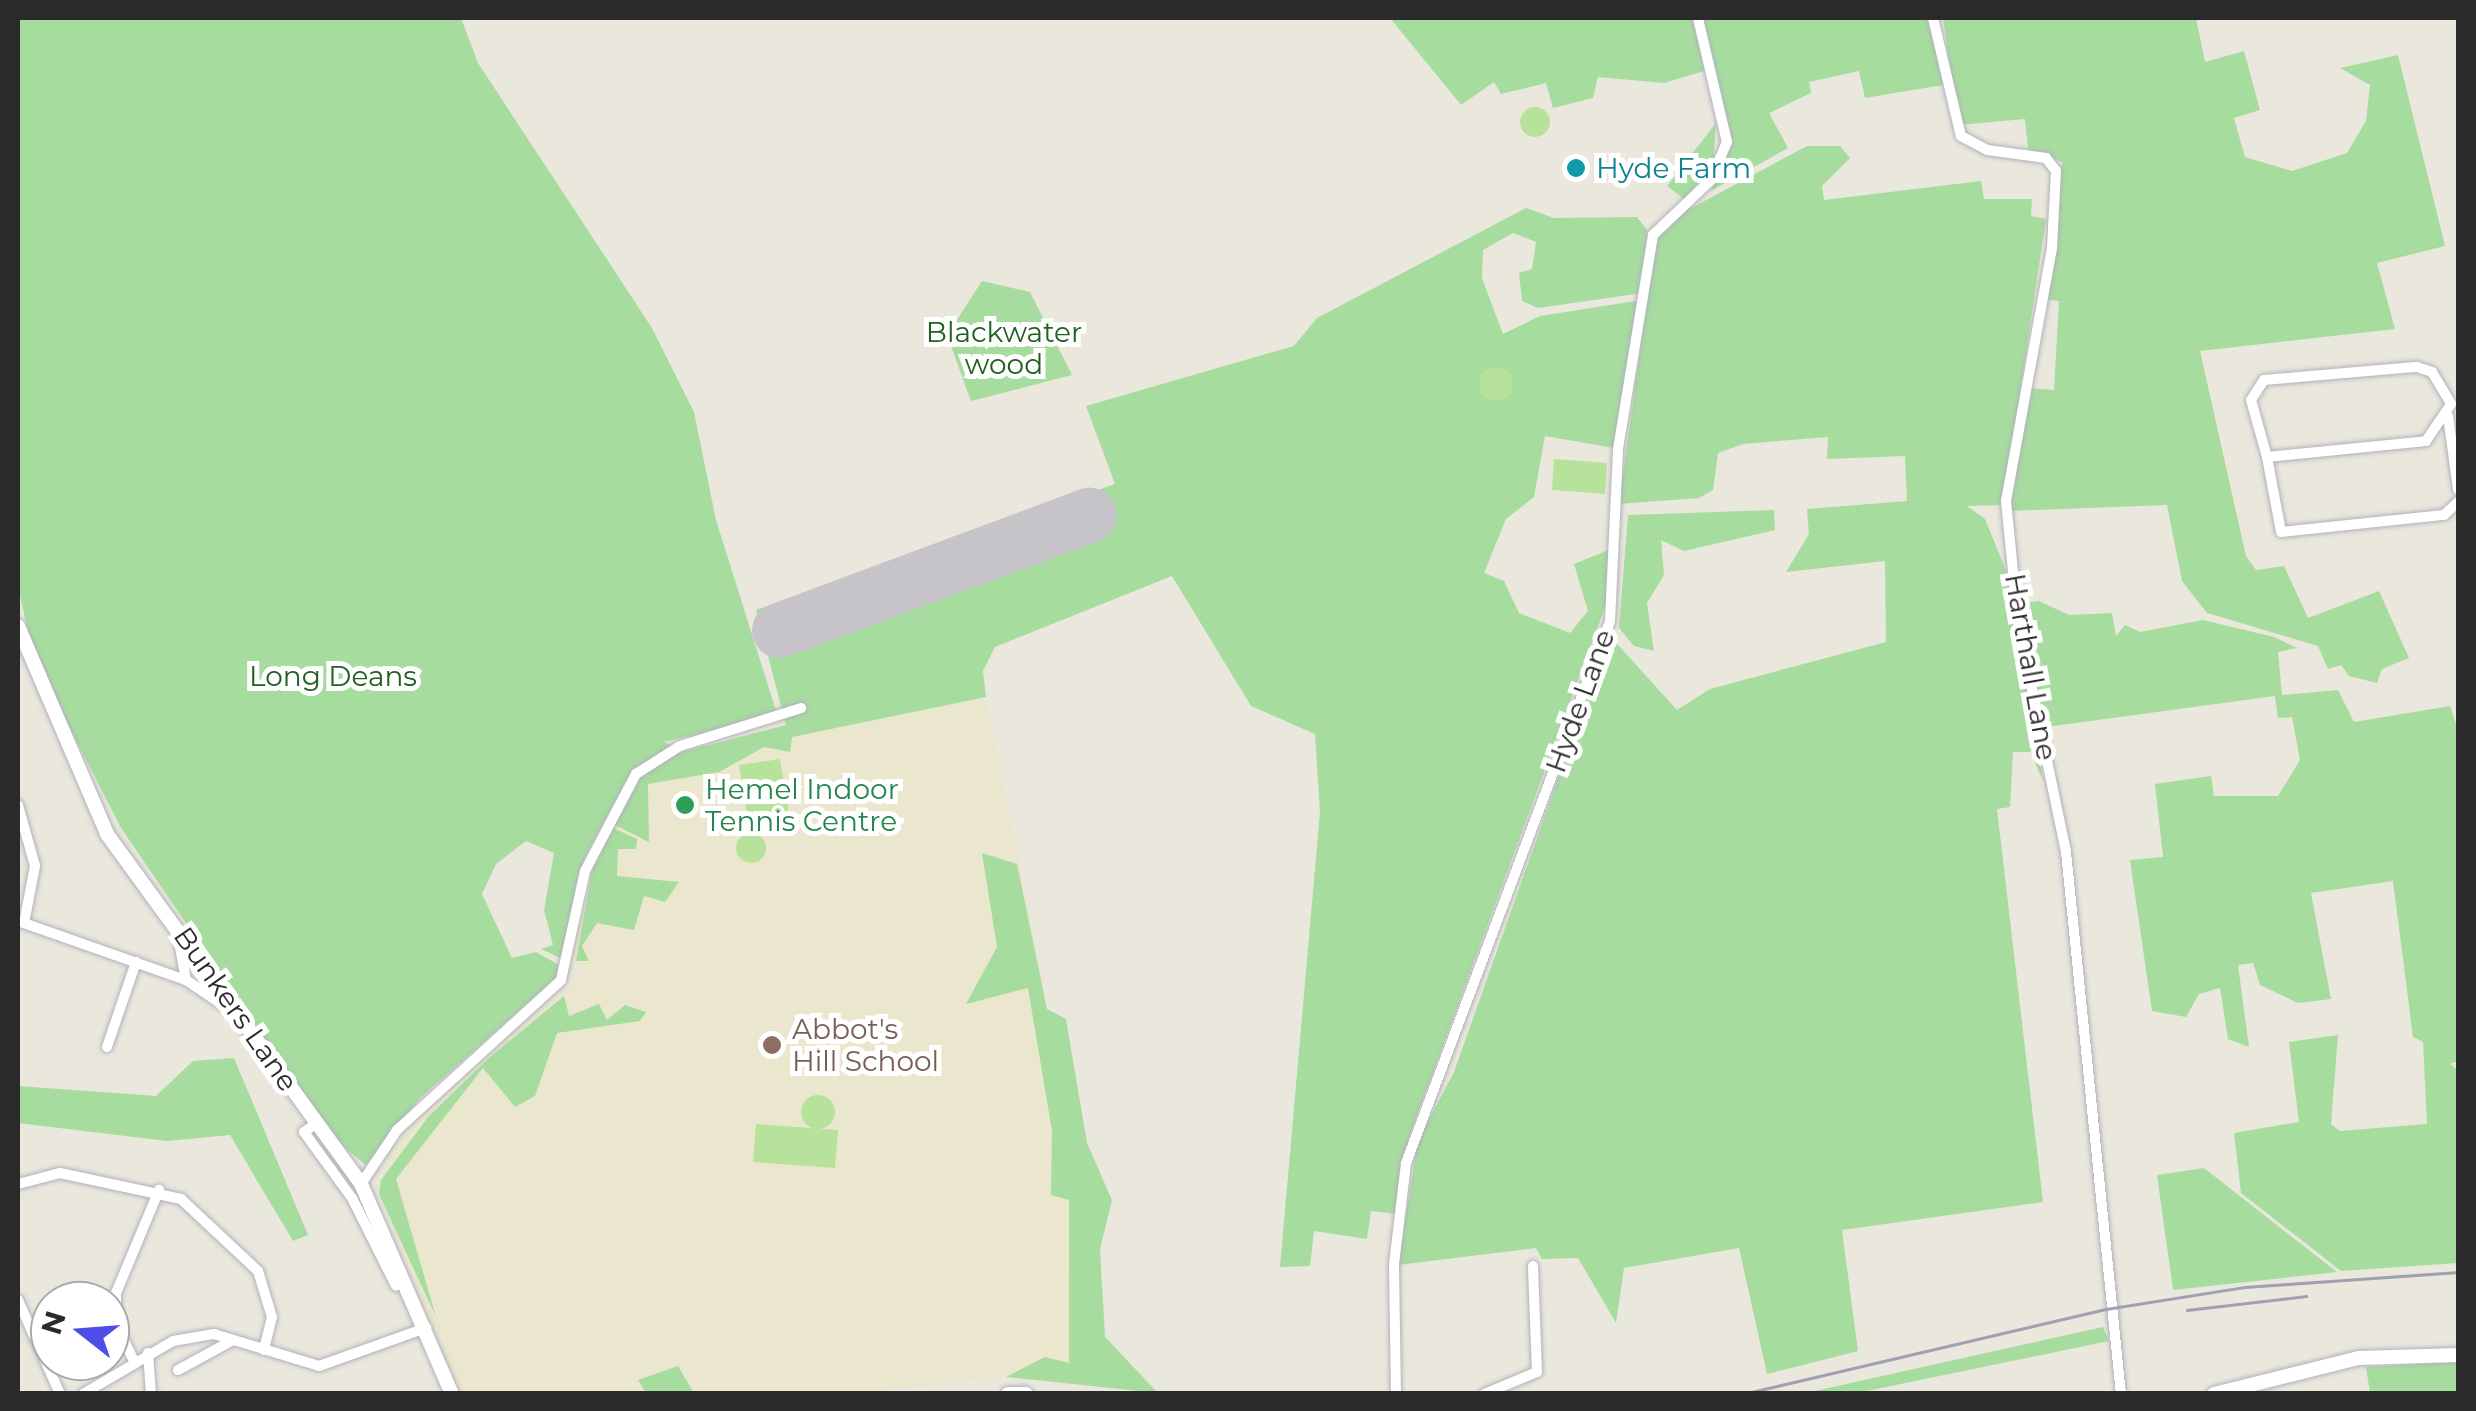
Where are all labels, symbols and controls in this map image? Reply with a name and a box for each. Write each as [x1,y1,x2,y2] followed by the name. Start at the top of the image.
[1596,151,1751,185] place label: Hyde Farm
[1565,157,1587,179] marker: Hyde Farm
[926,315,1082,381] park label: Blackwater wood
[1998,571,2064,763] street label: Harthall Lane
[1539,625,1621,777] street label: Hyde Lane
[249,659,417,693] park label: Long Deans
[705,772,899,838] place label: Hemel Indoor Tennis Centre
[674,794,696,816] marker: Hemel Indoor Tennis Centre
[167,920,305,1098] street label: Bunkers Lane
[792,1012,939,1078] place label: Abbot's Hill School
[761,1034,783,1056] marker: Abbot's Hill School
[30,1281,130,1381] north arrow
[34,1307,73,1339] text: N

